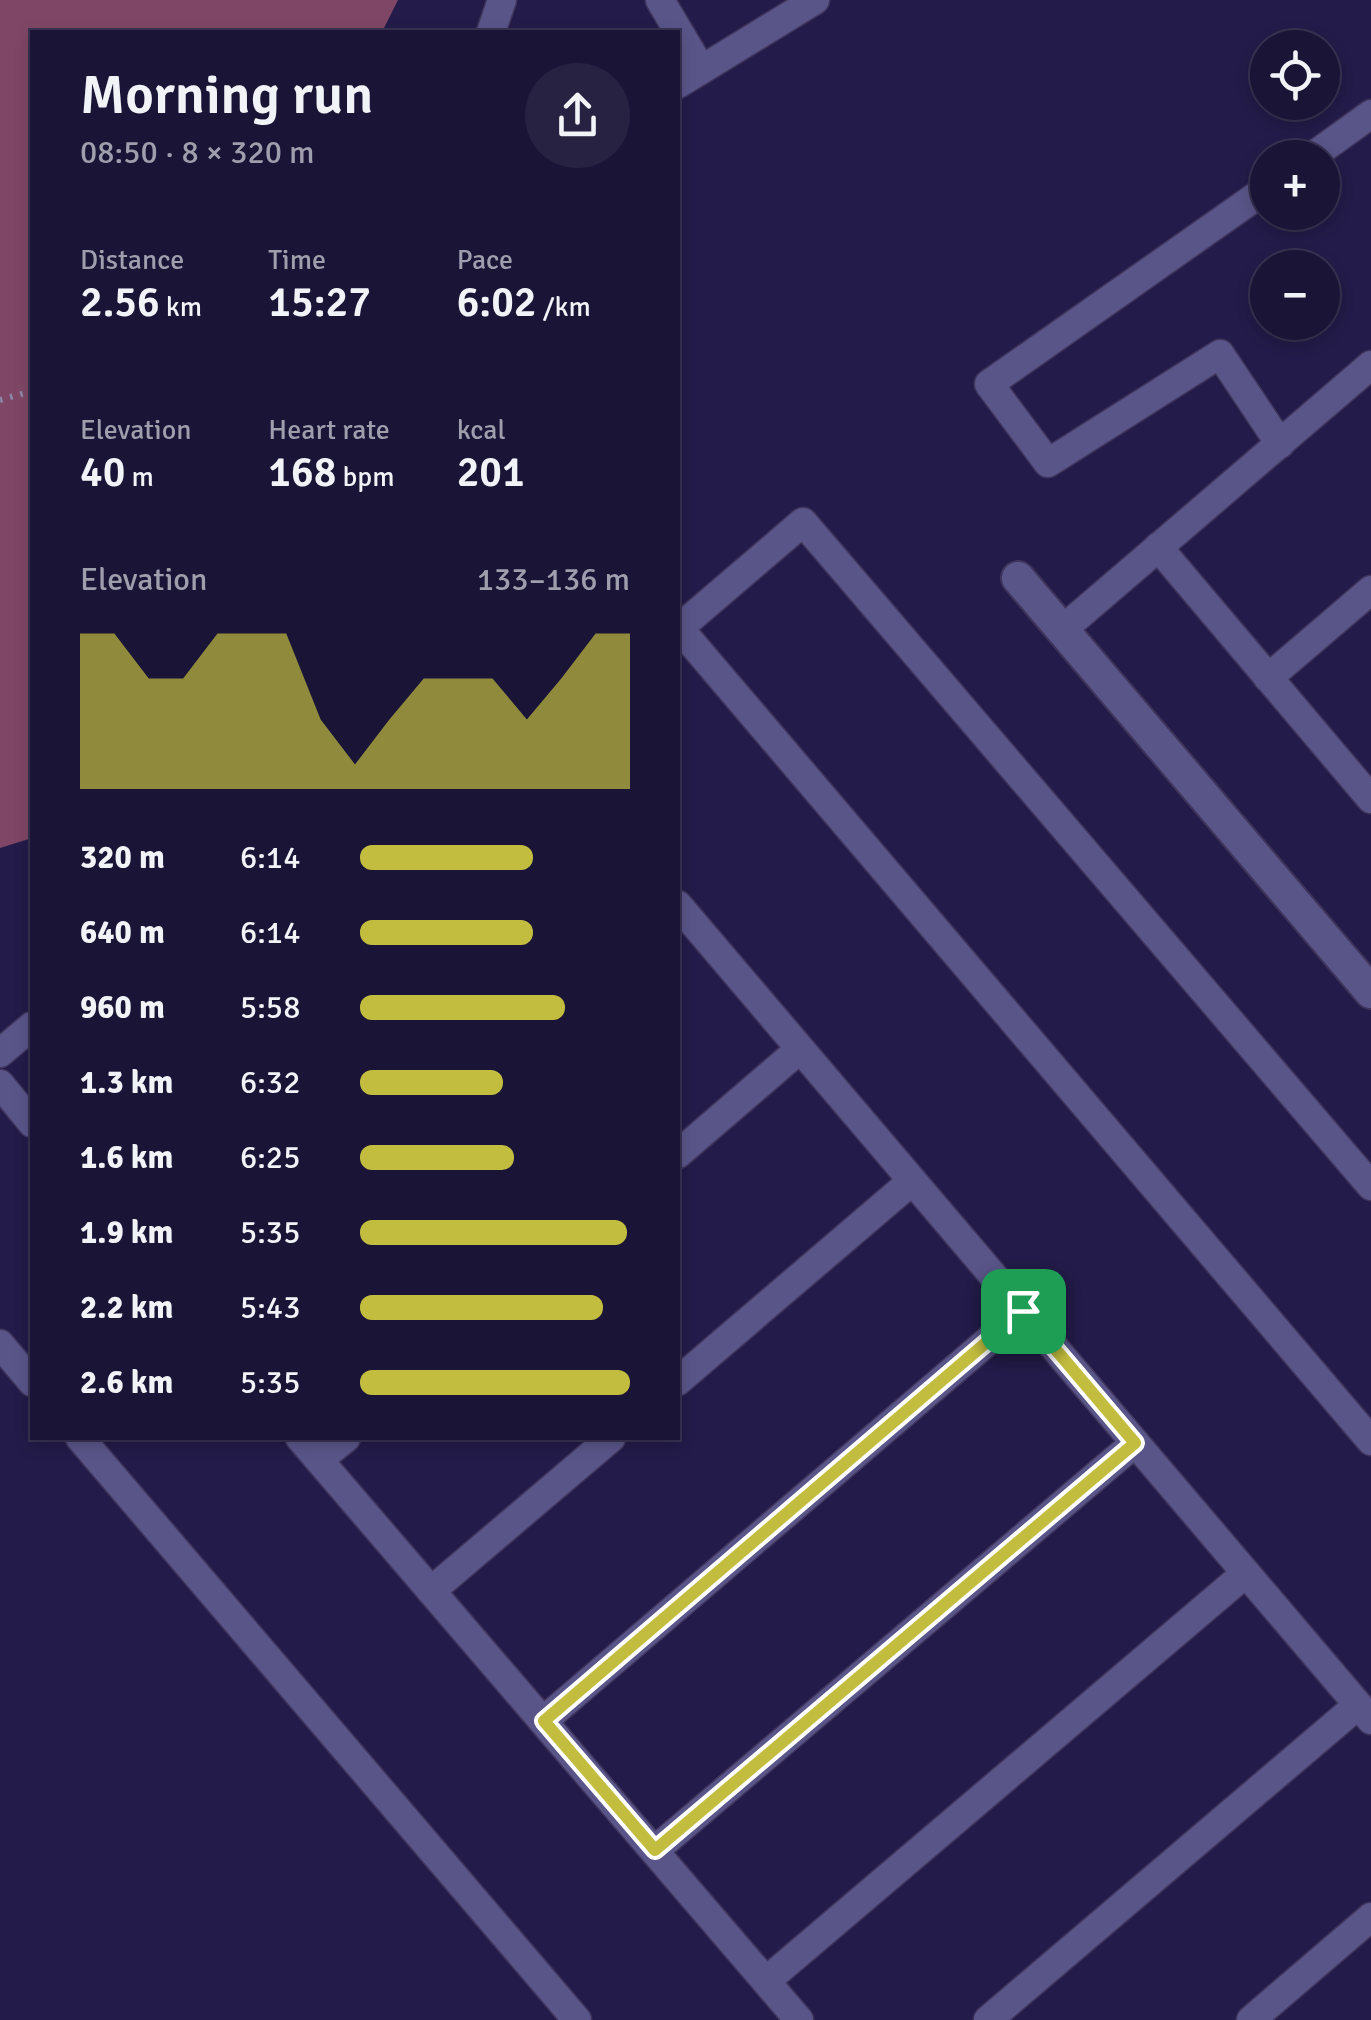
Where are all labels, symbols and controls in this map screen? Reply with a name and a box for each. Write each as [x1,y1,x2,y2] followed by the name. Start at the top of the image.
[1250,30,1340,340] map controls
[1250,30,1340,120] button: locate
[80,61,373,129] text: Morning run
[525,63,630,168] button: share
[80,133,315,172] text: 08:50 · 8 × 320 m
[1250,140,1340,230] button: +
[80,243,184,277] text: Distance
[268,243,326,277] text: Time
[457,243,513,277] text: Pace
[1250,250,1340,340] button: −
[80,277,160,328] text: 2.56
[268,277,371,328] text: 15:27
[457,277,537,328] text: 6:02
[160,290,202,324] text: km
[537,290,591,324] text: /km
[80,413,192,447] text: Elevation
[268,413,390,447] text: Heart rate
[457,413,506,447] text: kcal
[80,447,125,498] text: 40
[268,447,336,498] text: 168
[457,447,525,498] text: 201
[125,460,154,494] text: m
[336,460,394,494] text: bpm
[80,560,207,599] text: Elevation
[477,560,630,599] text: 133–136 m
[80,838,165,877] text: 320 m
[240,838,300,877] text: 6:14
[80,913,165,952] text: 640 m
[240,913,300,952] text: 6:14
[80,988,165,1027] text: 960 m
[240,988,300,1027] text: 5:58
[80,1063,173,1102] text: 1.3 km
[240,1063,300,1102] text: 6:32
[80,1138,173,1177] text: 1.6 km
[240,1138,300,1177] text: 6:25
[80,1213,173,1252] text: 1.9 km
[240,1213,300,1252] text: 5:35
[981,1269,1066,1354] pin
[996,1284,1051,1339] icon: arrive
[80,1288,173,1327] text: 2.2 km
[240,1288,300,1327] text: 5:43
[80,1363,173,1402] text: 2.6 km
[240,1363,300,1402] text: 5:35

